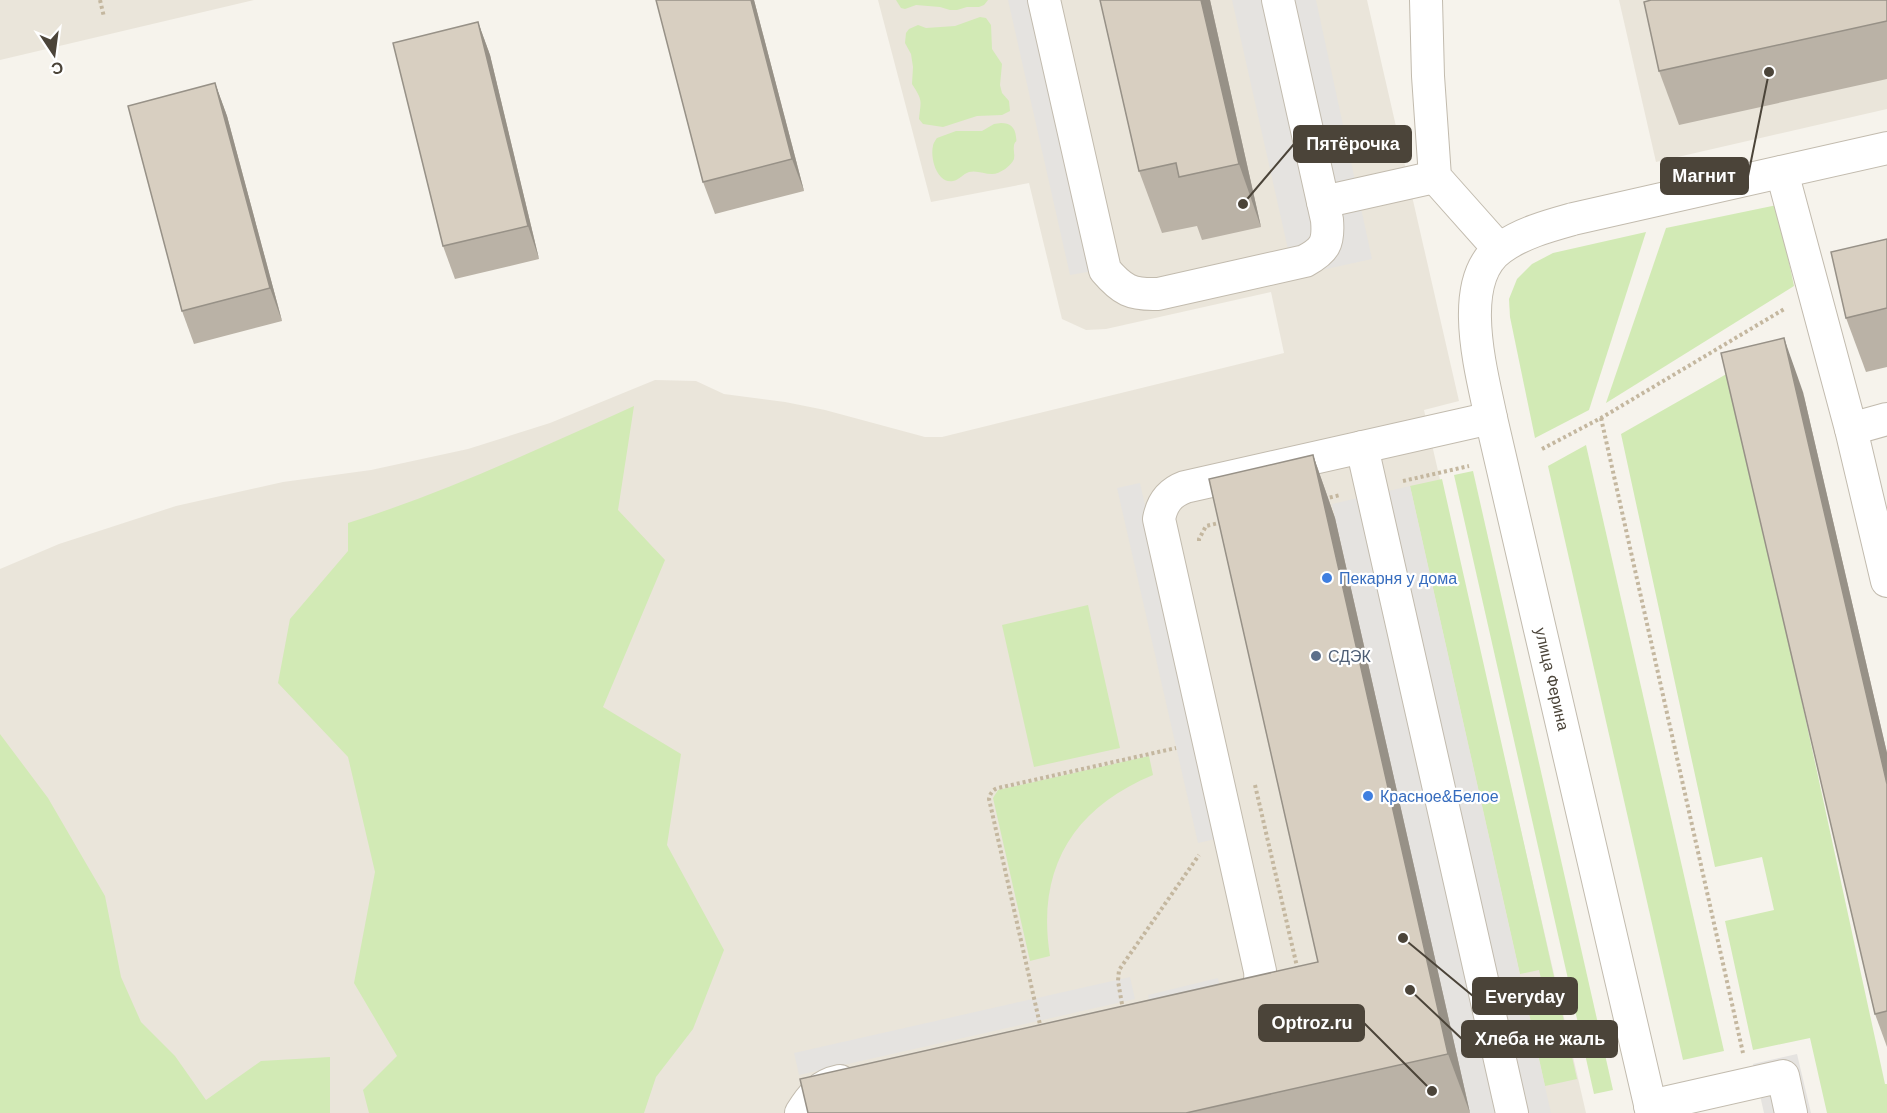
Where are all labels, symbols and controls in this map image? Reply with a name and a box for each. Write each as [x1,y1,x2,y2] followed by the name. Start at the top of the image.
[24,24,84,84] north arrow
[49,59,65,78] text: С
[1294,126,1411,162] callout: Пятёрочка
[1306,134,1401,154] text: Пятёрочка
[1661,158,1748,194] callout: Магнит
[1672,166,1736,186] text: Магнит
[1339,570,1457,587] place label: Пекарня у дома
[1320,571,1334,585] marker: Пекарня у дома
[1532,626,1572,732] street label: улица Ферина
[1328,648,1372,665] place label: СДЭК
[1309,649,1323,663] marker: СДЭК
[1380,788,1499,805] place label: Красное&Белое
[1361,789,1375,803] marker: Красное&Белое
[1473,978,1577,1014] callout: Everyday
[1485,987,1565,1007] text: Everyday
[1259,1005,1364,1041] callout: Optroz.ru
[1272,1013,1353,1033] text: Optroz.ru
[1462,1021,1617,1057] callout: Хлеба не жаль
[1475,1029,1605,1049] text: Хлеба не жаль

